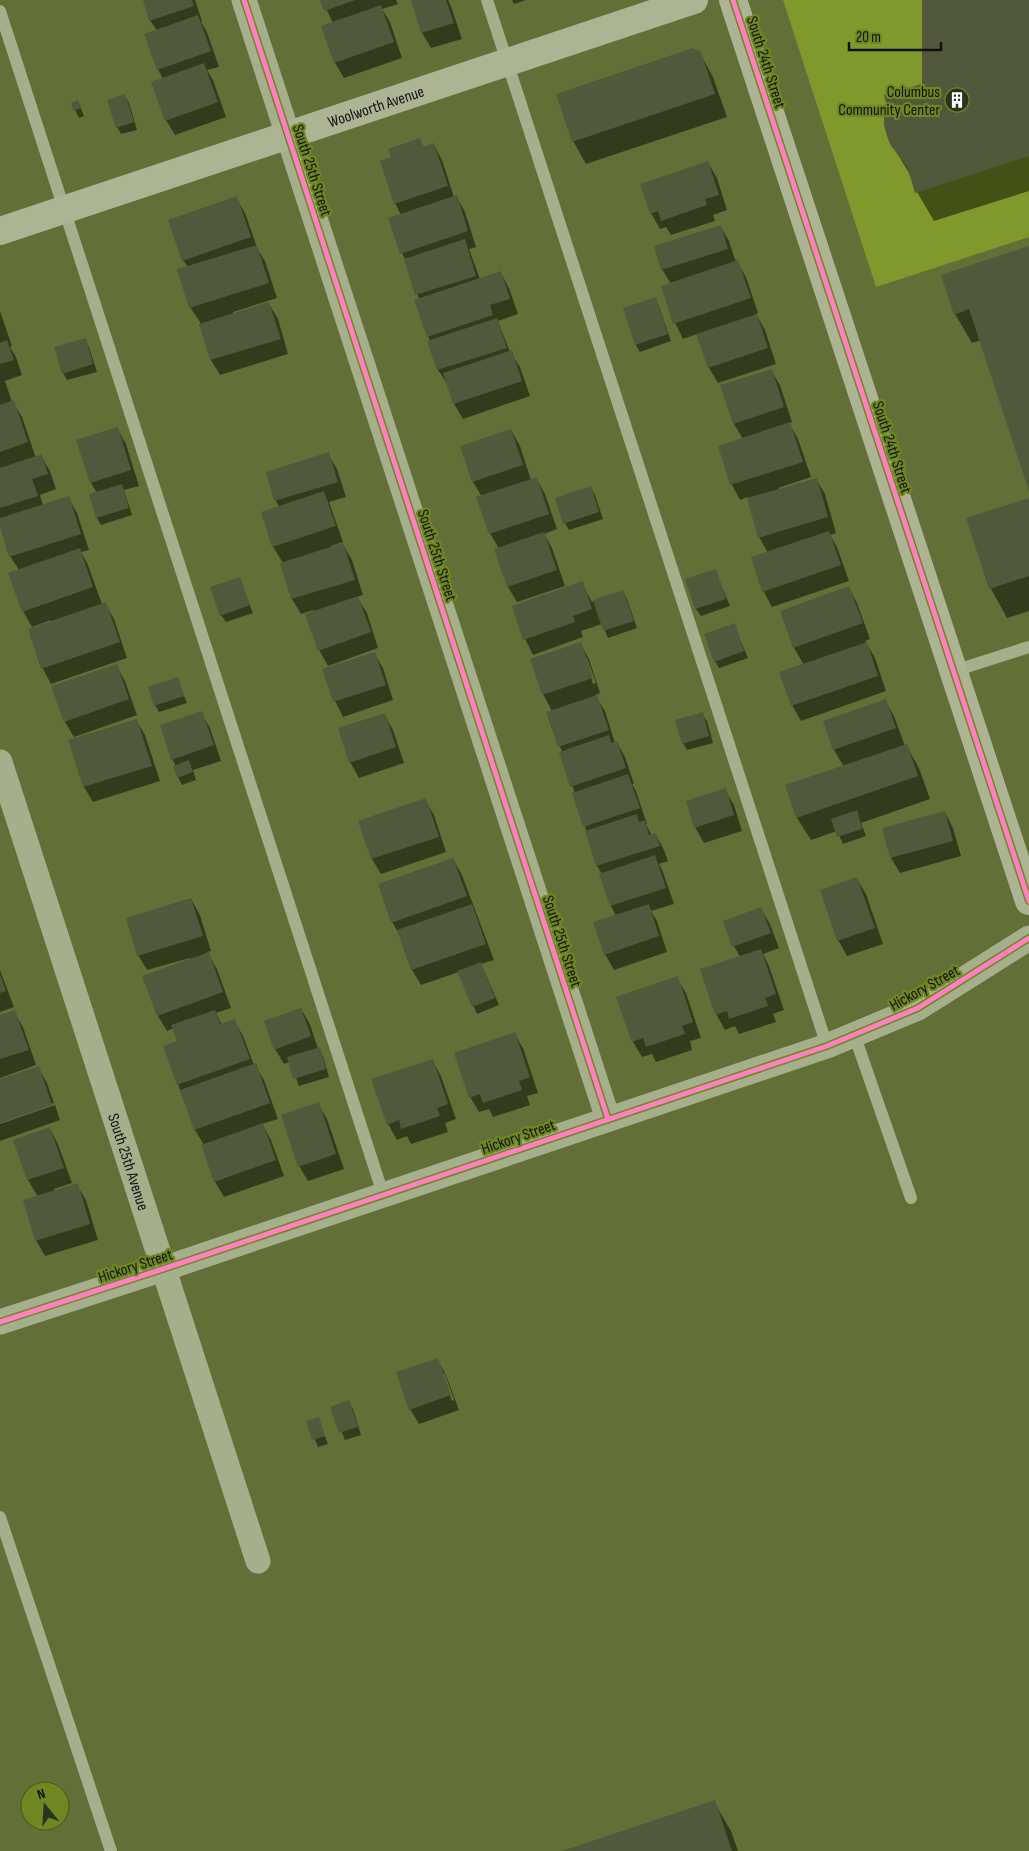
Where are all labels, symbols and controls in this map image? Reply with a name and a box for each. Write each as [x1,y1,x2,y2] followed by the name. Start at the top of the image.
[742,14,789,111] street label: South 24th Street
[849,20,942,52] scale bar
[856,28,881,47] text: 20 m
[326,83,427,132] street label: Woolworth Avenue
[838,83,940,120] place label: Columbus Community Center
[944,87,970,113] building icon: Columbus Community Center
[288,122,335,219] street label: South 25th Street
[868,399,915,496] street label: South 24th Street
[413,507,460,604] street label: South 25th Street
[538,893,585,990] street label: South 25th Street
[886,961,963,1015] street label: Hickory Street
[103,1111,152,1213] street label: South 25th Avenue
[479,1116,558,1159] street label: Hickory Street
[96,1245,175,1287] street label: Hickory Street
[20,1781,70,1831] north arrow
[35,1785,47,1803] text: N

